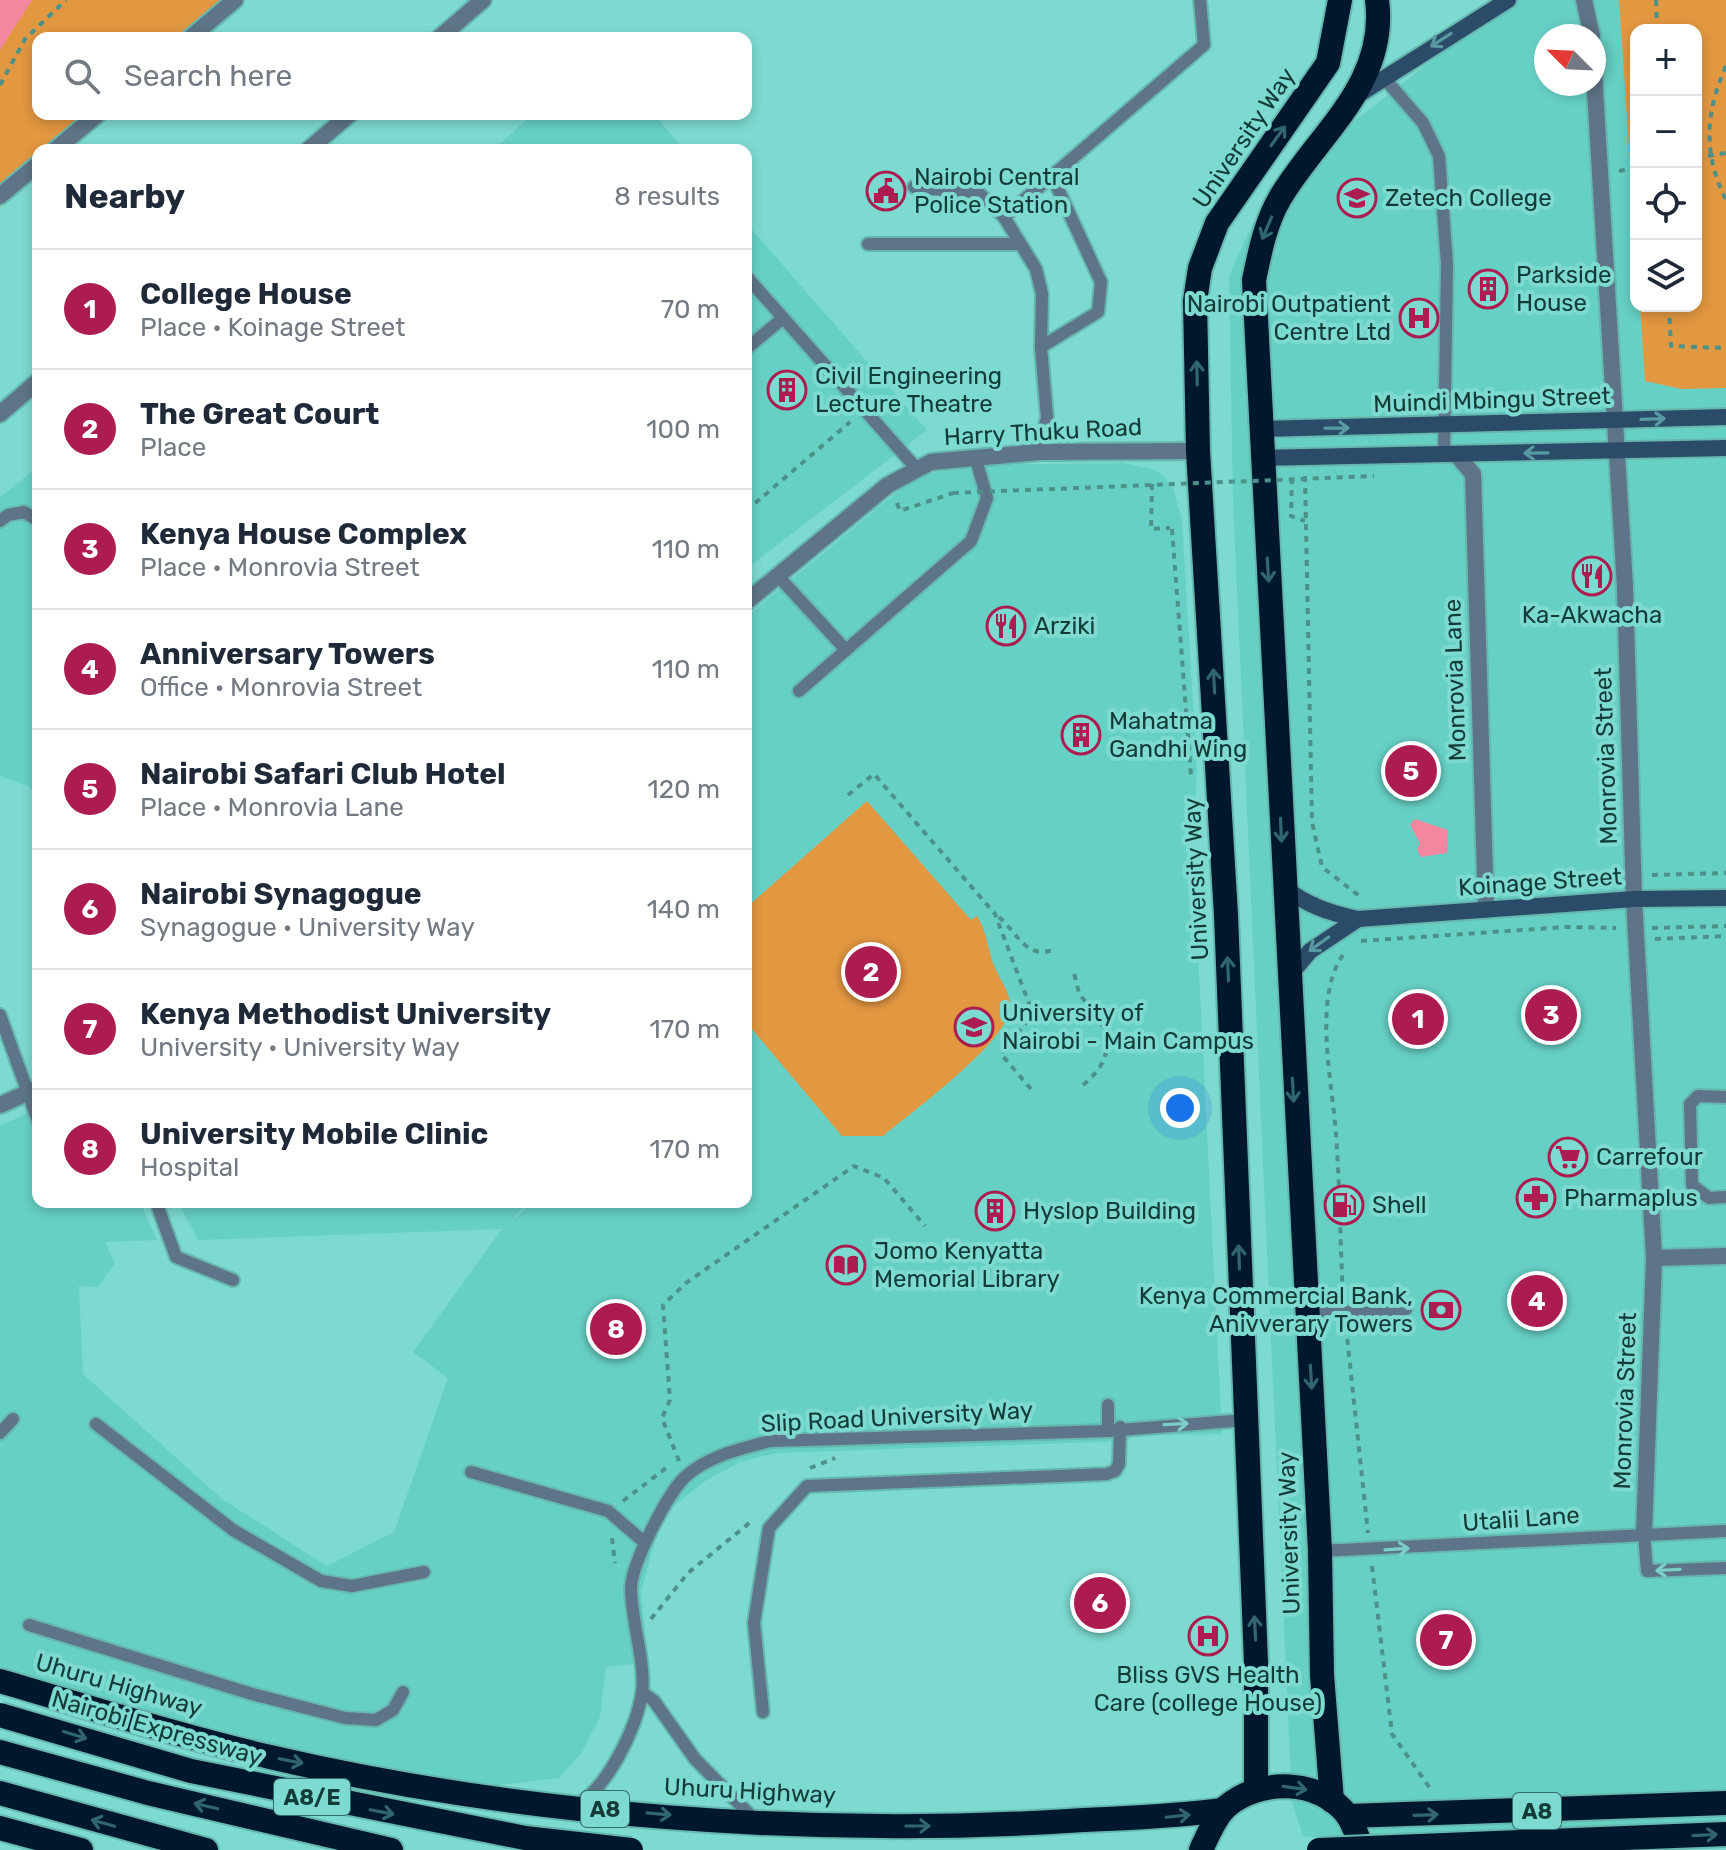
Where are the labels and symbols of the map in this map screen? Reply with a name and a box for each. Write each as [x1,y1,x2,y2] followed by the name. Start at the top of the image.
[1534,24,1606,96] north arrow
[1430,33,1453,49] one-way arrow
[1187,63,1301,213] street label: University Way
[1270,125,1286,147] one-way arrow
[914,163,1080,219] place label: Nairobi Central Police Station
[865,170,907,212] public building icon: Nairobi Central Police Station
[1336,177,1378,219] school or university icon: Zetech College
[1385,184,1552,212] place label: Zetech College
[1259,215,1274,240] one-way arrow
[1516,261,1611,317] place label: Parkside House
[1467,268,1509,310] building icon: Parkside House
[1187,290,1391,346] place label: Nairobi Outpatient Centre Ltd
[1398,297,1440,339] hospital icon: Nairobi Outpatient Centre Ltd
[1190,360,1205,387] one-way arrow
[815,362,1002,418] place label: Civil Engineering Lecture Theatre
[766,369,808,411] building icon: Civil Engineering Lecture Theatre
[1373,382,1611,418] street label: Muindi Mbingu Street
[1639,412,1666,427] one-way arrow
[943,413,1143,451] street label: Harry Thuku Road
[1323,420,1350,435] one-way arrow
[1523,445,1550,461] one-way arrow
[1571,555,1613,597] restaurant icon: Ka-Akwacha
[1261,556,1276,583] one-way arrow
[1438,598,1472,762] street label: Monrovia Lane
[1522,601,1662,629] place label: Ka-Akwacha
[985,605,1027,647] restaurant icon: Arziki
[1034,612,1095,640] place label: Arziki
[1589,667,1623,845] street label: Monrovia Street
[1206,668,1221,695] one-way arrow
[1109,707,1247,763] place label: Mahatma Gandhi Wing
[1060,714,1102,756] building icon: Mahatma Gandhi Wing
[1385,741,1437,801] pin: 5
[1178,797,1214,961] street label: University Way
[1274,816,1289,843] one-way arrow
[1457,862,1623,902] street label: Koinage Street
[1309,935,1330,952] one-way arrow
[845,942,897,1002] pin: 2
[1220,956,1235,983] one-way arrow
[1525,985,1577,1045] pin: 3
[1392,989,1444,1049] pin: 1
[1002,999,1254,1055] place label: University of Nairobi - Main Campus
[953,1006,995,1048] school or university icon: University of Nairobi - Main Campus
[1286,1076,1301,1103] one-way arrow
[1160,1088,1200,1128] your location
[1547,1136,1589,1178] supermarket icon: Carrefour
[1596,1143,1703,1171] place label: Carrefour
[1515,1177,1557,1219] pharmacy icon: Pharmaplus
[1323,1184,1365,1226] fuel station icon: Shell
[1564,1184,1698,1212] place label: Pharmaplus
[974,1190,1016,1232] building icon: Hyslop Building
[1372,1191,1427,1219] place label: Shell
[1023,1197,1196,1225] place label: Hyslop Building
[874,1237,1060,1293] place label: Jomo Kenyatta Memorial Library
[825,1244,867,1286] library icon: Jomo Kenyatta Memorial Library
[1231,1244,1246,1271] one-way arrow
[1511,1271,1563,1331] pin: 4
[1139,1282,1413,1338] place label: Kenya Commercial Bank, Anivverary Towers
[1420,1289,1462,1331] bank icon: Kenya Commercial Bank, Anivverary Towers
[590,1299,642,1359] pin: 8
[1608,1312,1642,1490] street label: Monrovia Street
[1303,1363,1318,1390] one-way arrow
[760,1396,1034,1438] street label: Slip Road University Way
[1162,1416,1189,1431] one-way arrow
[1272,1451,1306,1615] street label: University Way
[1461,1501,1581,1537] street label: Utalii Lane
[1383,1541,1410,1556] one-way arrow
[1655,1563,1682,1578] one-way arrow
[1074,1573,1126,1633] pin: 6
[1420,1610,1472,1670] pin: 7
[1187,1615,1229,1657] hospital icon: Bliss GVS Health Care (college House)
[1247,1615,1262,1642] one-way arrow
[32,1648,206,1722] street label: Uhuru Highway
[1094,1661,1322,1717] place label: Bliss GVS Health Care (college House)
[48,1685,266,1771] street label: Nairobi Expressway
[63,1729,88,1744] one-way arrow
[278,1754,303,1769] one-way arrow
[663,1773,837,1809] street label: Uhuru Highway
[274,1779,350,1815] road number: A8/E
[1282,1781,1307,1796] one-way arrow
[581,1791,629,1827] road number: A8
[1513,1793,1561,1829] road number: A8
[194,1798,220,1813] one-way arrow
[368,1805,394,1820] one-way arrow
[645,1807,672,1822] one-way arrow
[1164,1808,1191,1823] one-way arrow
[1412,1808,1439,1823] one-way arrow
[91,1815,117,1830] one-way arrow
[904,1818,931,1834] one-way arrow
[1691,1827,1718,1842] one-way arrow

